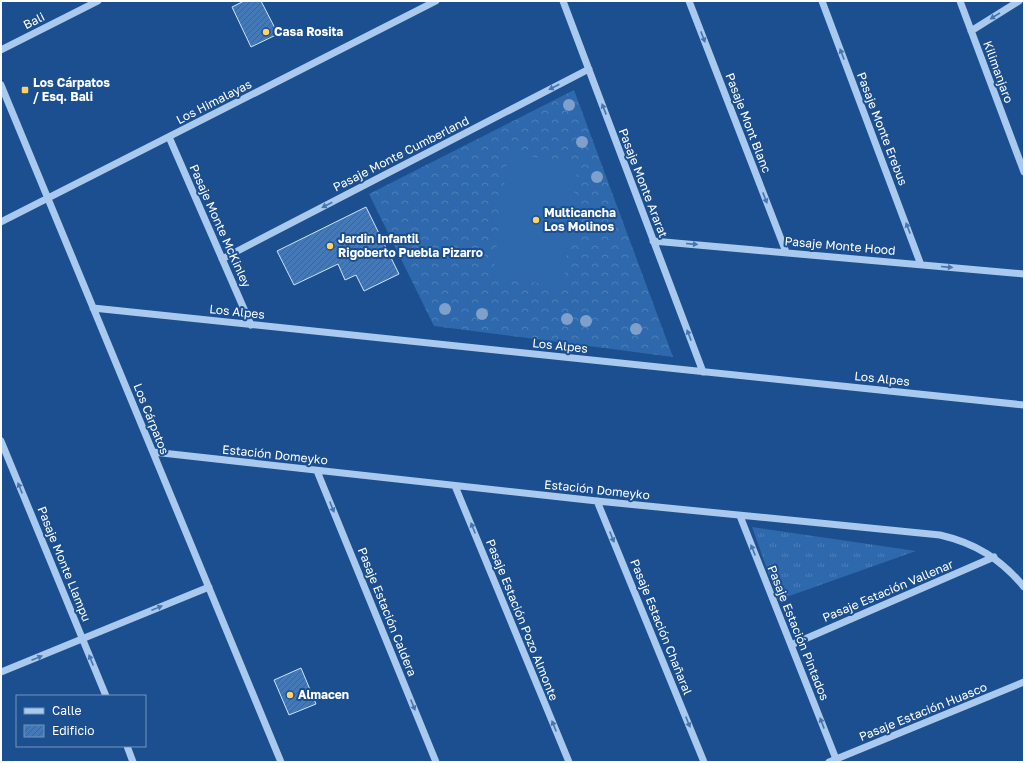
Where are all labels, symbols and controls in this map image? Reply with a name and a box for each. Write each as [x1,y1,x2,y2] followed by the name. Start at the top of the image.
[21,9,47,32] street label: Bali
[990,12,1000,20] one-way arrow
[274,24,343,39] place label: Casa Rosita
[261,27,271,37] marker: Casa Rosita
[701,32,707,44] one-way arrow
[980,39,1017,105] street label: Kilimanjaro
[839,48,845,60] one-way arrow
[854,70,911,188] street label: Pasaje Monte Erebus
[722,71,775,175] street label: Pasaje Mont Blanc
[33,75,110,104] place label: Los Cárpatos / Esq. Bali
[173,76,254,127] street label: Los Himalayas
[548,84,560,91] one-way arrow
[20,85,30,95] marker: Los Cárpatos / Esq. Bali
[600,103,606,115] one-way arrow
[330,113,471,194] street label: Pasaje Monte Cumberland
[616,126,671,240] street label: Pasaje Monte Ararat
[186,162,255,290] street label: Pasaje Monte McKinley
[763,192,769,204] one-way arrow
[321,202,332,208] one-way arrow
[544,205,616,234] place label: Multicancha Los Molinos
[531,215,541,225] marker: Multicancha Los Molinos
[904,222,910,234] one-way arrow
[338,231,483,260] place label: Jardin Infantil Rigoberto Puebla Pizarro
[784,233,896,258] street label: Pasaje Monte Hood
[325,241,335,251] marker: Jardin Infantil Rigoberto Puebla Pizarro
[686,241,698,247] one-way arrow
[941,264,953,270] one-way arrow
[209,301,265,322] street label: Los Alpes
[686,329,692,341] one-way arrow
[532,335,588,356] street label: Los Alpes
[854,368,910,389] street label: Los Alpes
[130,381,173,457] street label: Los Cárpatos
[222,442,329,468] street label: Estación Domeyko
[544,477,651,503] street label: Estación Domeyko
[17,482,24,494] one-way arrow
[329,502,335,514] one-way arrow
[34,504,94,624] street label: Pasaje Monte Llampu
[469,522,475,534] one-way arrow
[609,532,615,543] one-way arrow
[483,537,562,703] street label: Pasaje Estación Pozo Almonte
[750,543,756,555] one-way arrow
[355,545,420,678] street label: Pasaje Estación Caldera
[820,556,956,625] street label: Pasaje Estación Vallenar
[627,557,696,697] street label: Pasaje Estación Chañaral
[764,563,832,703] street label: Pasaje Estación Pintados
[152,605,164,611] one-way arrow
[32,654,44,660] one-way arrow
[88,654,94,665] one-way arrow
[857,679,989,744] street label: Pasaje Estación Huasco
[298,687,349,702] place label: Almacen
[285,690,295,700] marker: Almacen
[16,695,146,747] legend
[410,700,416,712] one-way arrow
[52,703,82,718] text: Calle
[818,716,824,728] one-way arrow
[685,717,691,728] one-way arrow
[551,719,557,731] one-way arrow
[52,723,94,738] text: Edificio

